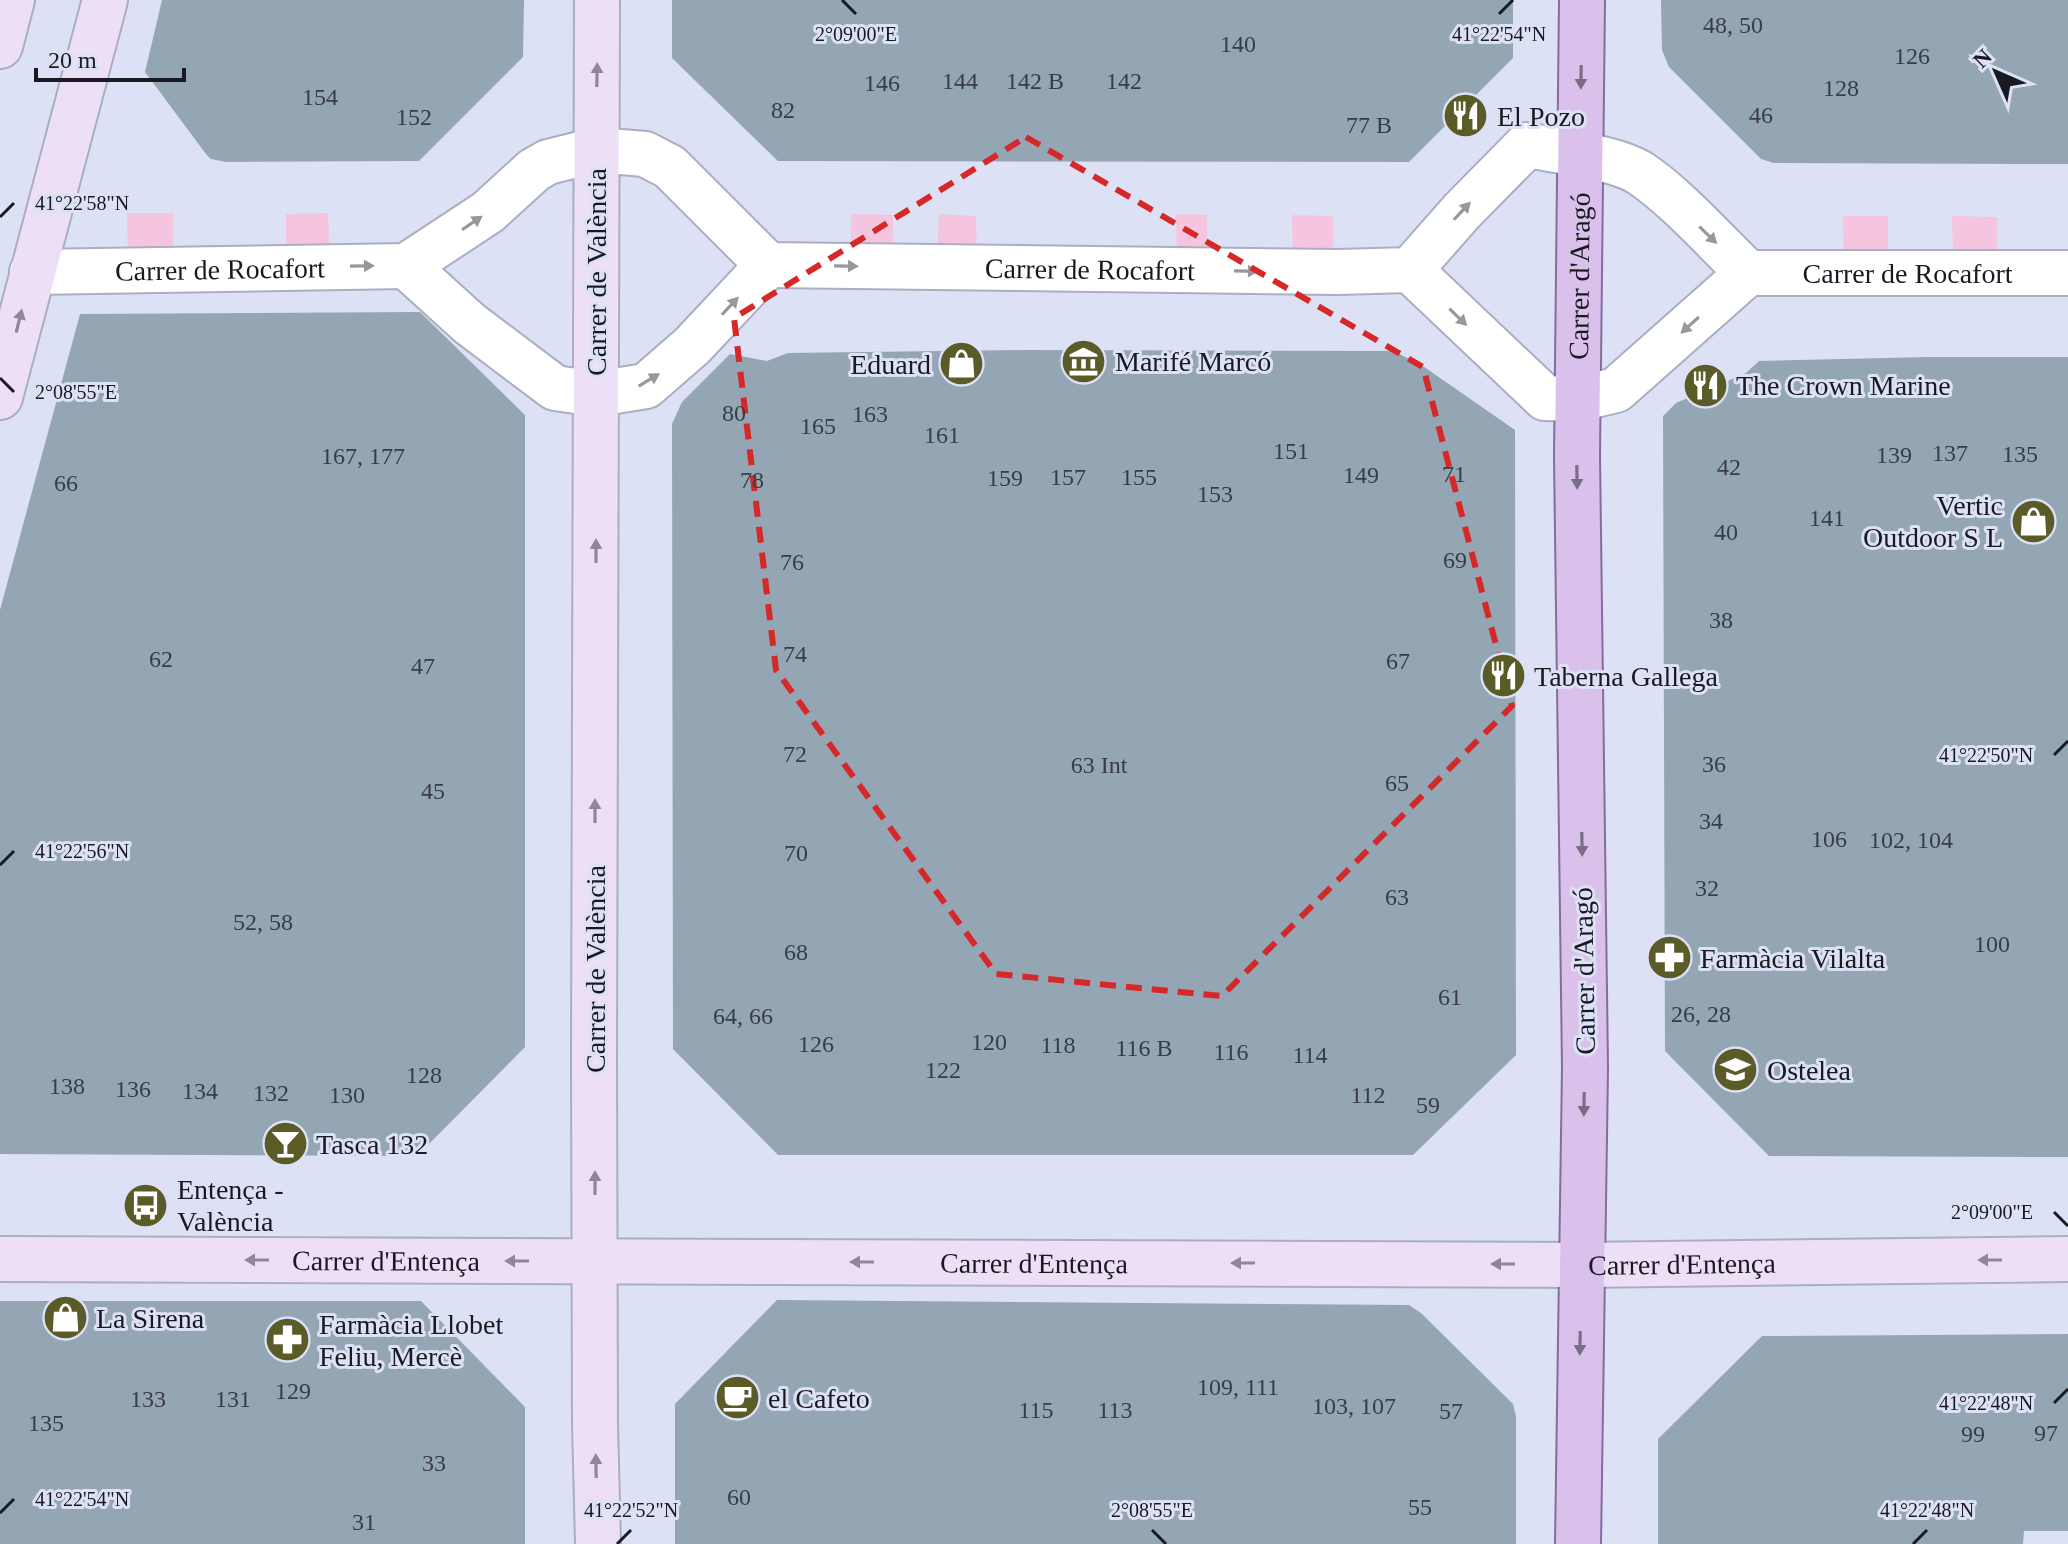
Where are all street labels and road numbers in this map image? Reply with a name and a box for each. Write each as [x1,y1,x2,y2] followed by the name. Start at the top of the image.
[581,168,612,376] street label: Carrer de València
[1563,192,1595,360] street label: Carrer d'Aragó
[115,252,325,286] street label: Carrer de Rocafort
[985,252,1195,286] street label: Carrer de Rocafort
[1803,258,2013,289] street label: Carrer de Rocafort
[580,865,611,1073] street label: Carrer de València
[1567,887,1601,1055] street label: Carrer d'Aragó
[292,1245,481,1276] street label: Carrer d'Entença
[940,1247,1129,1279] street label: Carrer d'Entença
[1588,1247,1777,1280] street label: Carrer d'Entença

